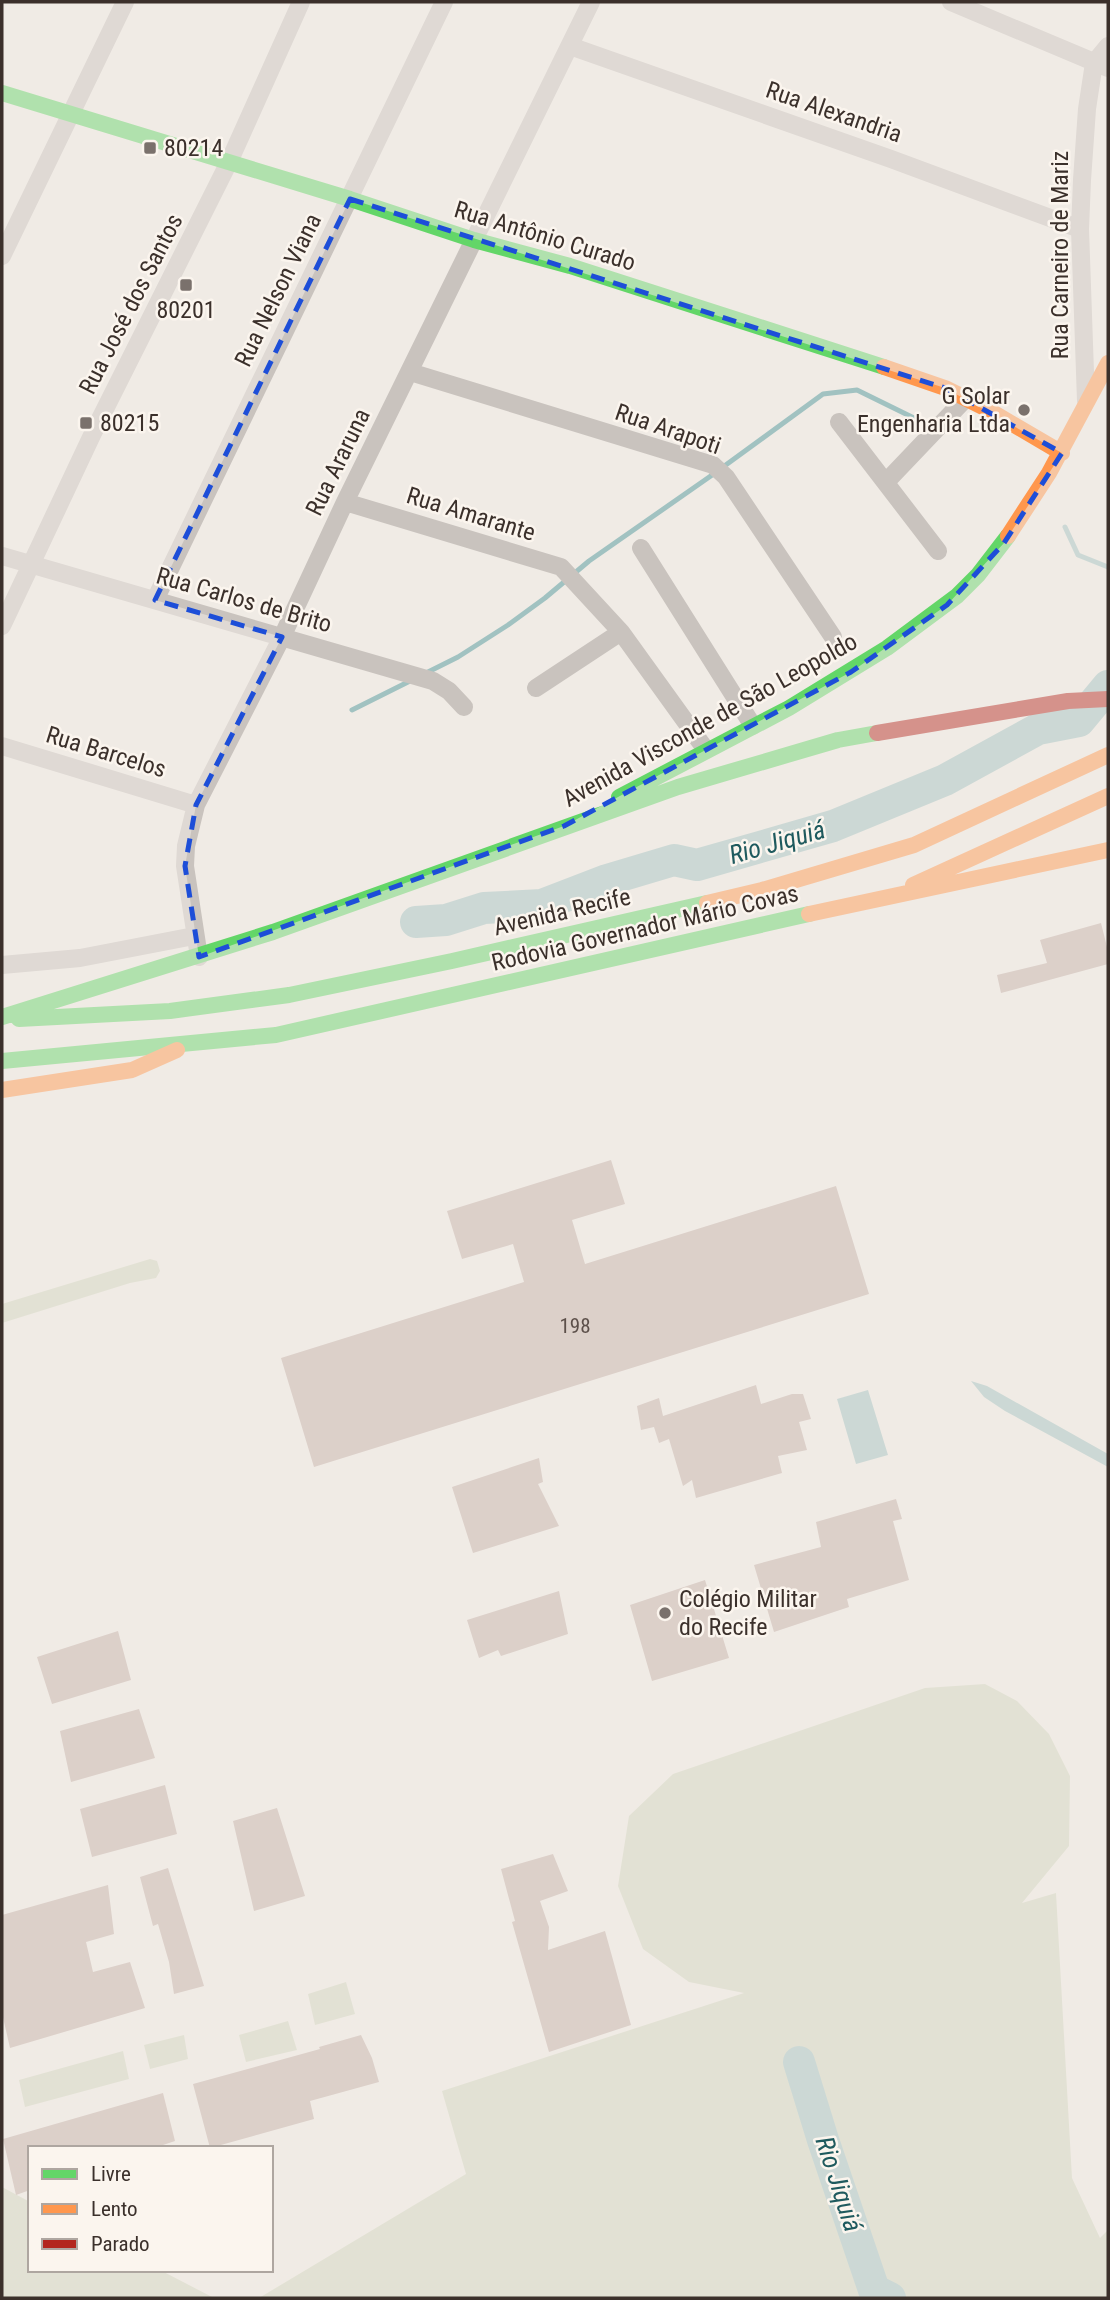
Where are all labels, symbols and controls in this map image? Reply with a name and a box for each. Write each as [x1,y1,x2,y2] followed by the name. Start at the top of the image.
[762,76,906,148] street label: Rua Alexandria
[164,134,223,162] place label: 80214
[142,140,158,156] marker: 80214
[1046,151,1074,359] street label: Rua Carneiro de Mariz
[451,195,639,277] street label: Rua Antônio Curado
[73,209,189,399] street label: Rua José dos Santos
[229,209,327,371] street label: Rua Nelson Viana
[178,277,194,293] marker: 80201
[156,296,216,324] place label: 80201
[857,382,1010,438] place label: G Solar Engenharia Ltda
[611,398,725,460] street label: Rua Arapoti
[1016,402,1032,418] marker: G Solar Engenharia Ltda
[300,404,376,520] street label: Rua Araruna
[100,409,159,437] place label: 80215
[78,415,94,431] marker: 80215
[403,481,539,547] street label: Rua Amarante
[153,562,335,638] street label: Rua Carlos de Brito
[558,627,862,813] street label: Avenida Visconde de São Leopoldo
[43,721,169,783] street label: Rua Barcelos
[726,814,829,870] water label: Rio Jiquiá
[489,879,801,977] street label: Rodovia Governador Mário Covas
[491,883,633,941] street label: Avenida Recife
[559,1314,591,1338] house number: 198
[679,1585,817,1641] place label: Colégio Militar do Recife
[657,1605,673,1621] marker: Colégio Militar do Recife
[810,2133,869,2236] water label: Rio Jiquiá
[28,2146,273,2272] legend
[91,2162,131,2186] text: Livre
[91,2197,138,2221] text: Lento
[91,2232,150,2256] text: Parado

